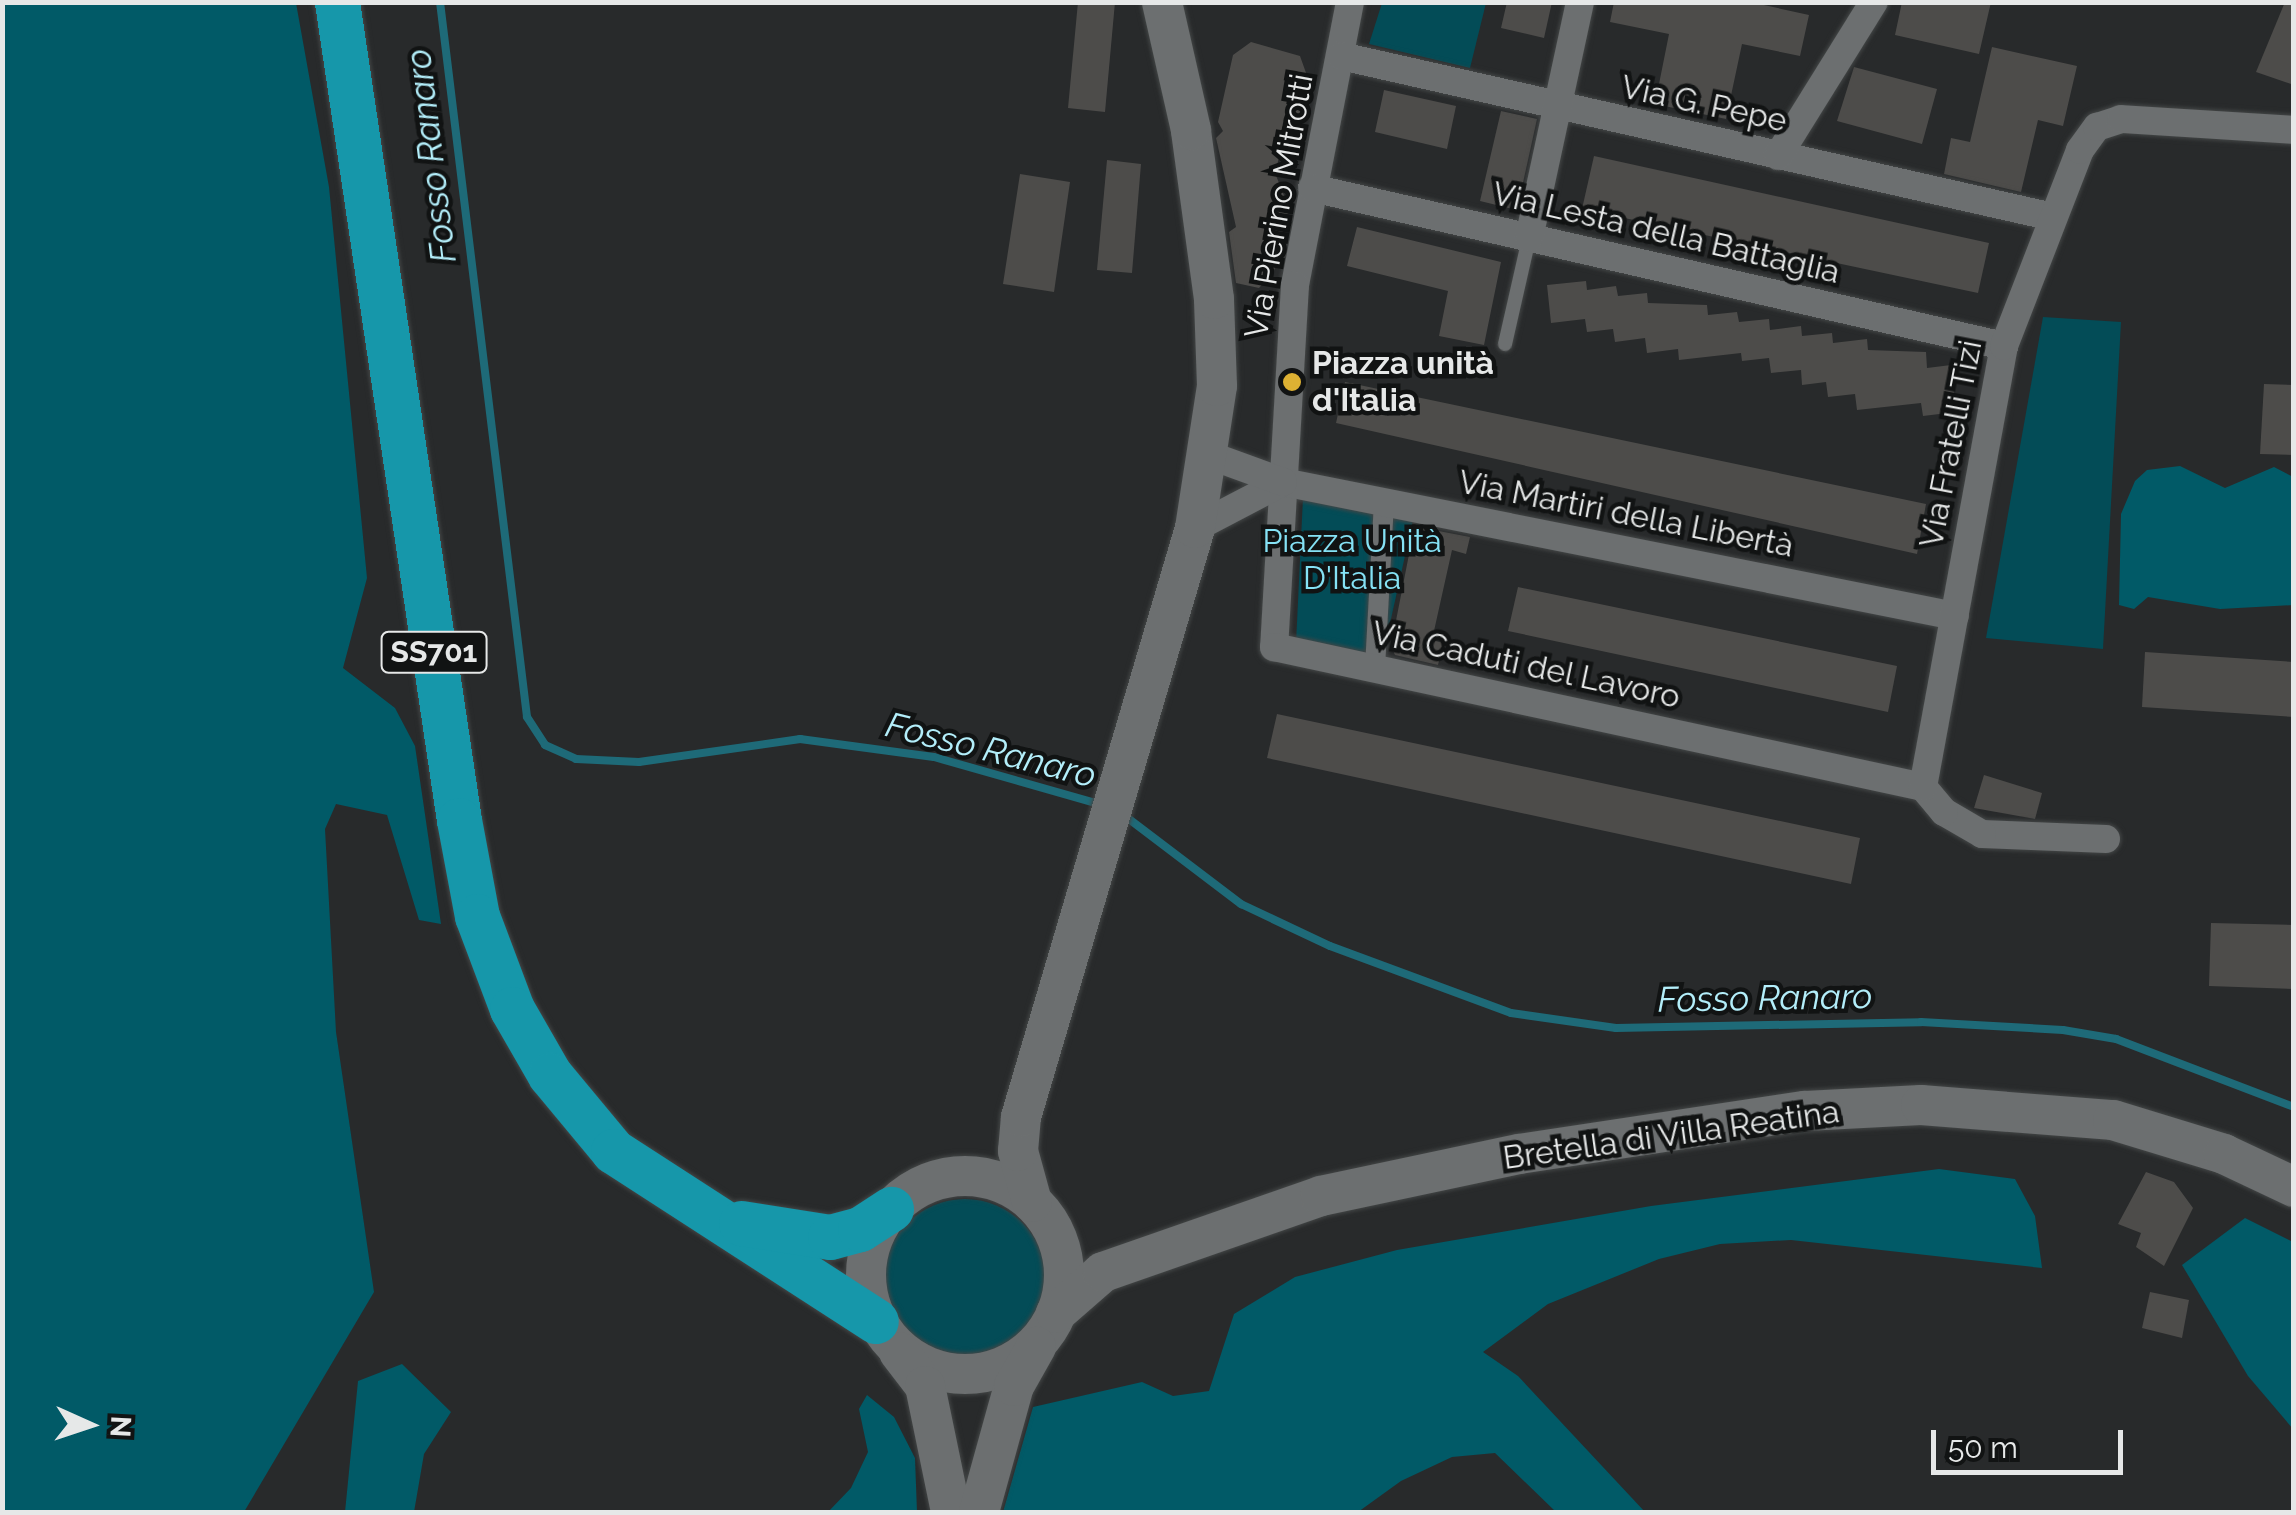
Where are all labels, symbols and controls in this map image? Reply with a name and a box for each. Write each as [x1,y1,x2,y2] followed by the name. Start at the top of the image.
[397,47,465,265] water label: Fosso Ranaro
[1618,68,1790,140] street label: Via G. Pepe
[1237,71,1321,341] street label: Via Pierino Mitrotti
[1489,174,1843,292] street label: Via Lesta della Battaglia
[1912,337,1990,551] street label: Via Fratelli Tizi
[1312,345,1494,420] place label: Piazza unità d'Italia
[1281,371,1303,393] marker: Piazza unità d'Italia
[1455,463,1797,565] street label: Via Martiri della Libertà
[1262,523,1442,598] park label: Piazza Unità D'Italia
[1368,613,1684,717] street label: Via Caduti del Lavoro
[379,627,489,677] road number: SS701
[882,704,1100,796] water label: Fosso Ranaro
[1657,975,1873,1021] water label: Fosso Ranaro
[1500,1092,1842,1178] street label: Bretella di Villa Reatina
[40,1375,140,1475] north arrow
[1936,1410,2128,1472] scale bar
[103,1415,137,1438] text: N
[1948,1430,2018,1465] text: 50 m

